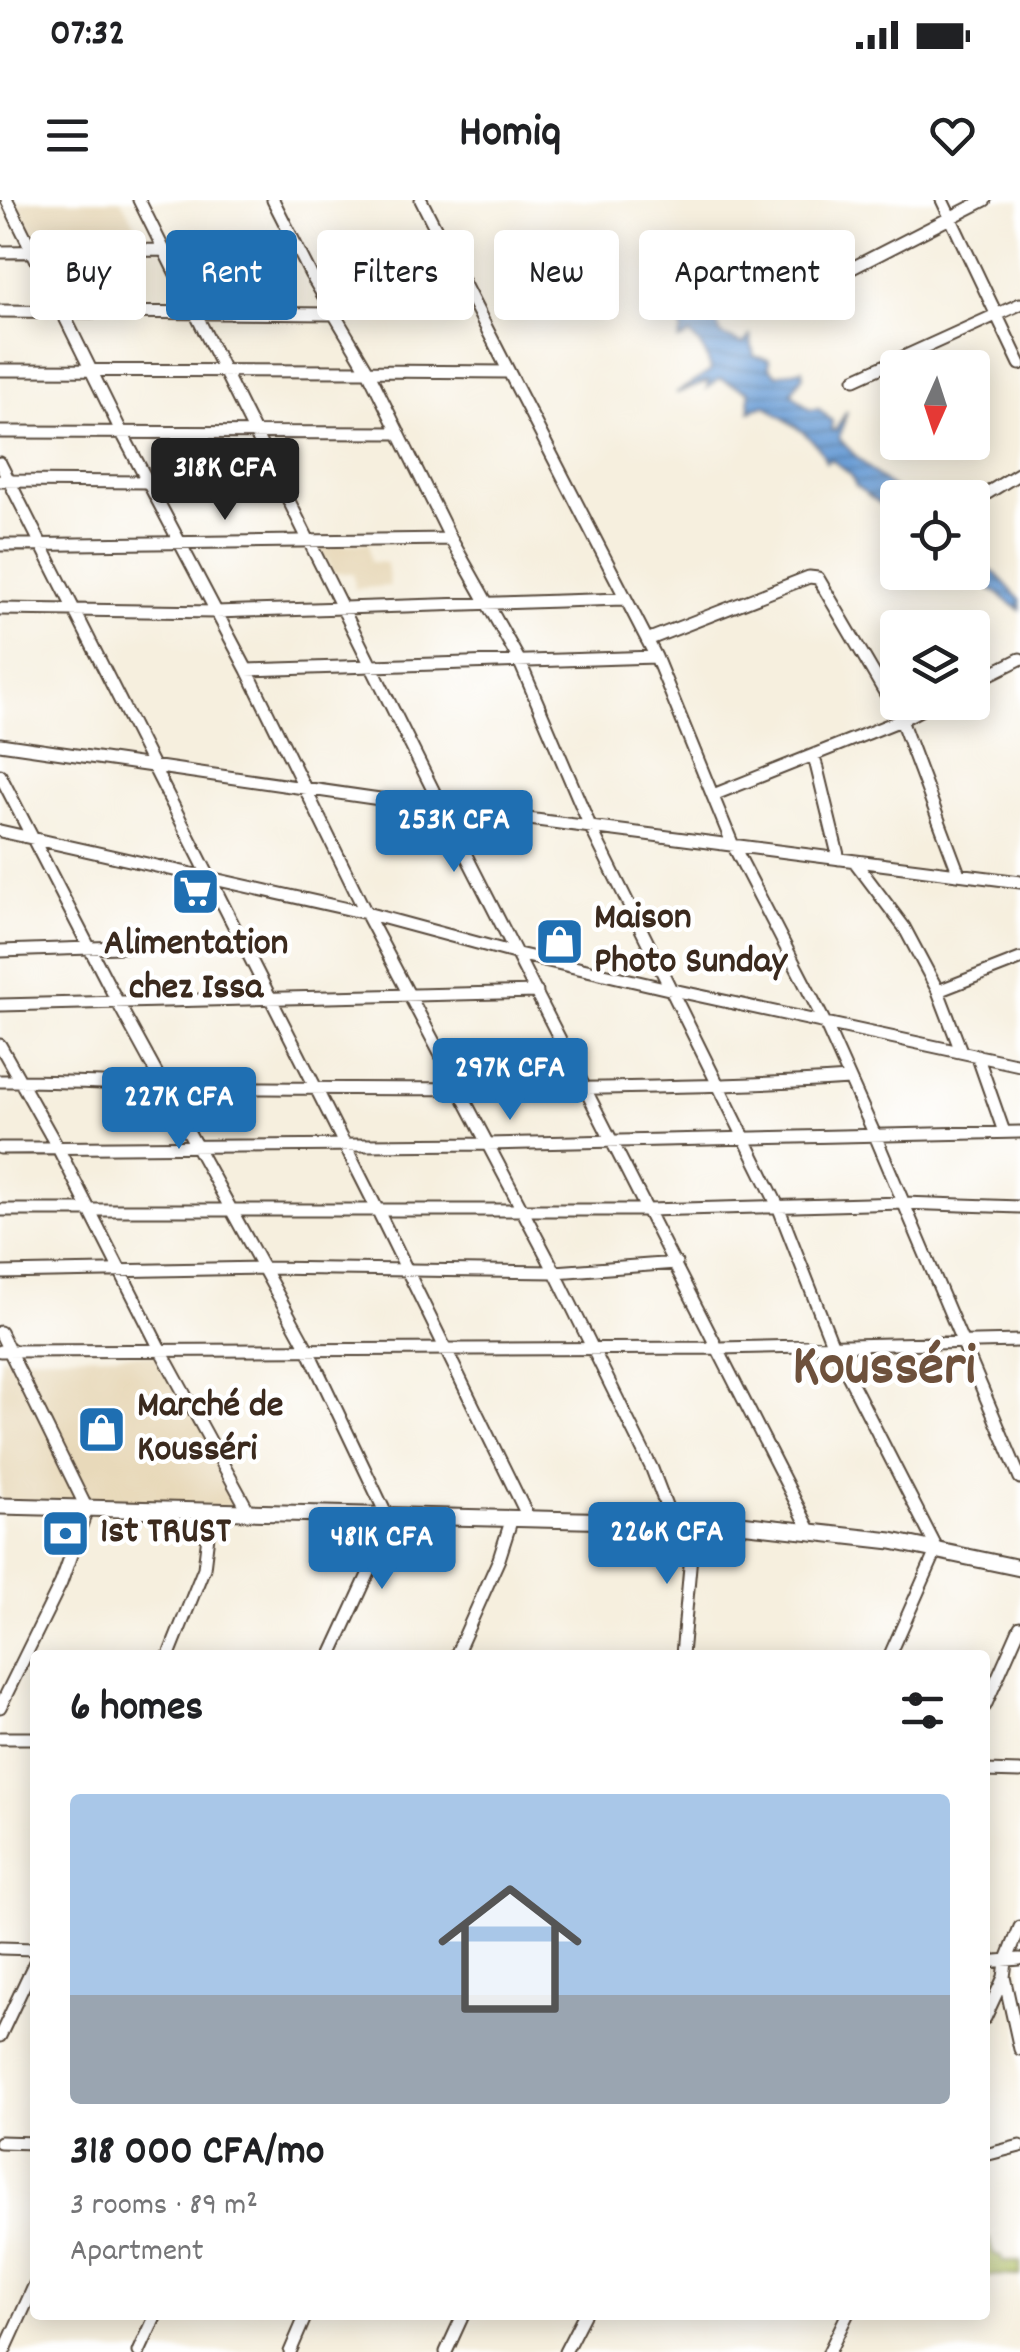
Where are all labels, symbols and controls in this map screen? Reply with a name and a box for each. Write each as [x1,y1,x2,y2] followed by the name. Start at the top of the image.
[50,8,125,63] text: 07:32
[459,103,561,167] text: Homiq
[40,108,95,163] icon: menu
[925,108,980,163] icon: heart
[30,230,146,320] chip: Buy
[166,230,297,320] chip: Rent
[317,230,474,320] chip: Filters
[494,230,619,320] chip: New
[639,230,855,320] chip: Apartment
[880,350,990,460] north arrow
[880,350,990,720] map controls
[122,438,328,523] pin: 318K CFA
[173,447,277,493] text: 318K CFA
[880,480,990,590] button: locate
[880,610,990,720] button: layers
[351,790,557,875] pin: 253K CFA
[398,799,510,845] text: 253K CFA
[170,865,222,917] supermarket icon: Alimentation chez Issa
[594,892,789,991] place label: Maison Photo Sunday
[533,915,585,967] shop icon: Maison Photo Sunday
[104,918,288,1017] place label: Alimentation chez Issa
[407,1038,613,1123] pin: 297K CFA
[455,1047,565,1093] text: 297K CFA
[76,1067,282,1152] pin: 227K CFA
[124,1076,234,1122] text: 227K CFA
[792,1329,976,1412] district label: Kousséri
[137,1380,284,1479] place label: Marché de Kousséri
[76,1403,128,1455] shop icon: Marché de Kousséri
[564,1502,770,1587] pin: 226K CFA
[100,1506,232,1561] place label: 1st TRUST
[39,1507,91,1559] bank icon: 1st TRUST
[279,1507,485,1592] pin: 481K CFA
[610,1511,724,1557] text: 226K CFA
[331,1516,433,1562] text: 481K CFA
[70,1680,203,1740] text: 6 homes
[895,1683,950,1738] icon: filters
[420,1859,600,2039] icon: home
[70,2124,325,2184] text: 318 000 CFA/mo
[70,2184,258,2230] text: 3 rooms · 89 m²
[70,2230,204,2276] text: Apartment

